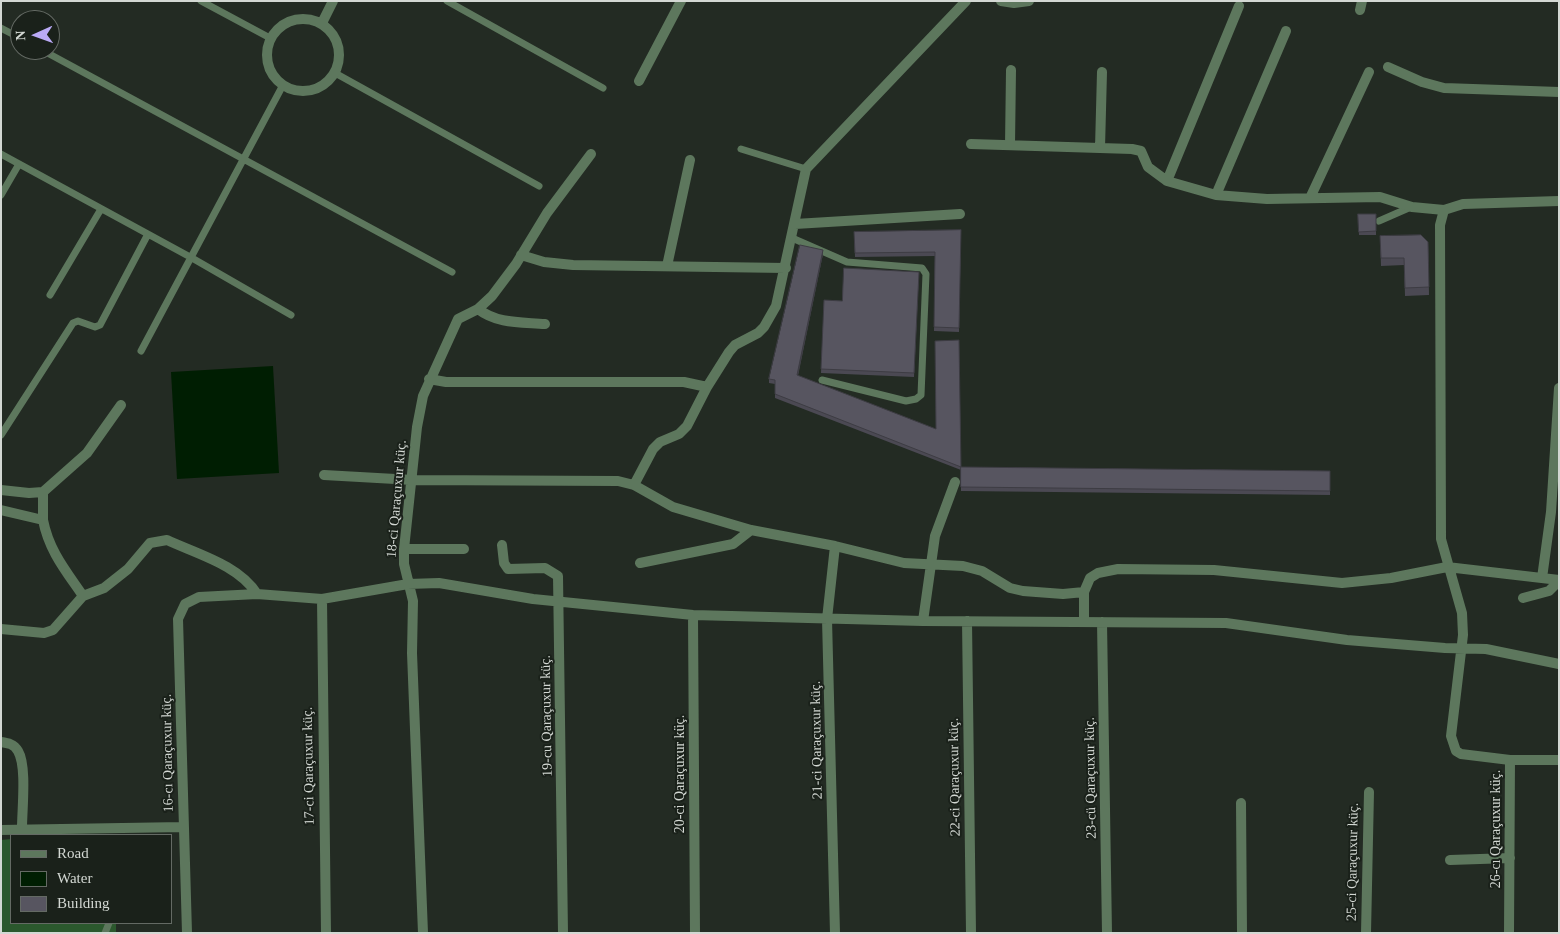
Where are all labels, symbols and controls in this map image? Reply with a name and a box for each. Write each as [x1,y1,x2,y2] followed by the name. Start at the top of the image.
[10,10,60,60] north arrow
[13,30,28,41] text: N
[383,439,411,559] street label: 18-ci Qaraçuxur küç.
[538,655,556,777] street label: 19-cu Qaraçuxur küç.
[808,681,826,799] street label: 21-ci Qaraçuxur küç.
[159,694,177,812] street label: 16-cı Qaraçuxur küç.
[300,707,318,825] street label: 17-ci Qaraçuxur küç.
[672,715,688,833] street label: 20-ci Qaraçuxur küç.
[1082,717,1100,839] street label: 23-cü Qaraçuxur küç.
[946,718,964,836] street label: 22-ci Qaraçuxur küç.
[1488,770,1504,888] street label: 26-cı Qaraçuxur küç.
[1344,803,1362,921] street label: 25-ci Qaraçuxur küç.
[10,834,172,924] legend
[57,845,89,861] text: Road
[57,870,92,886] text: Water
[57,895,110,911] text: Building

